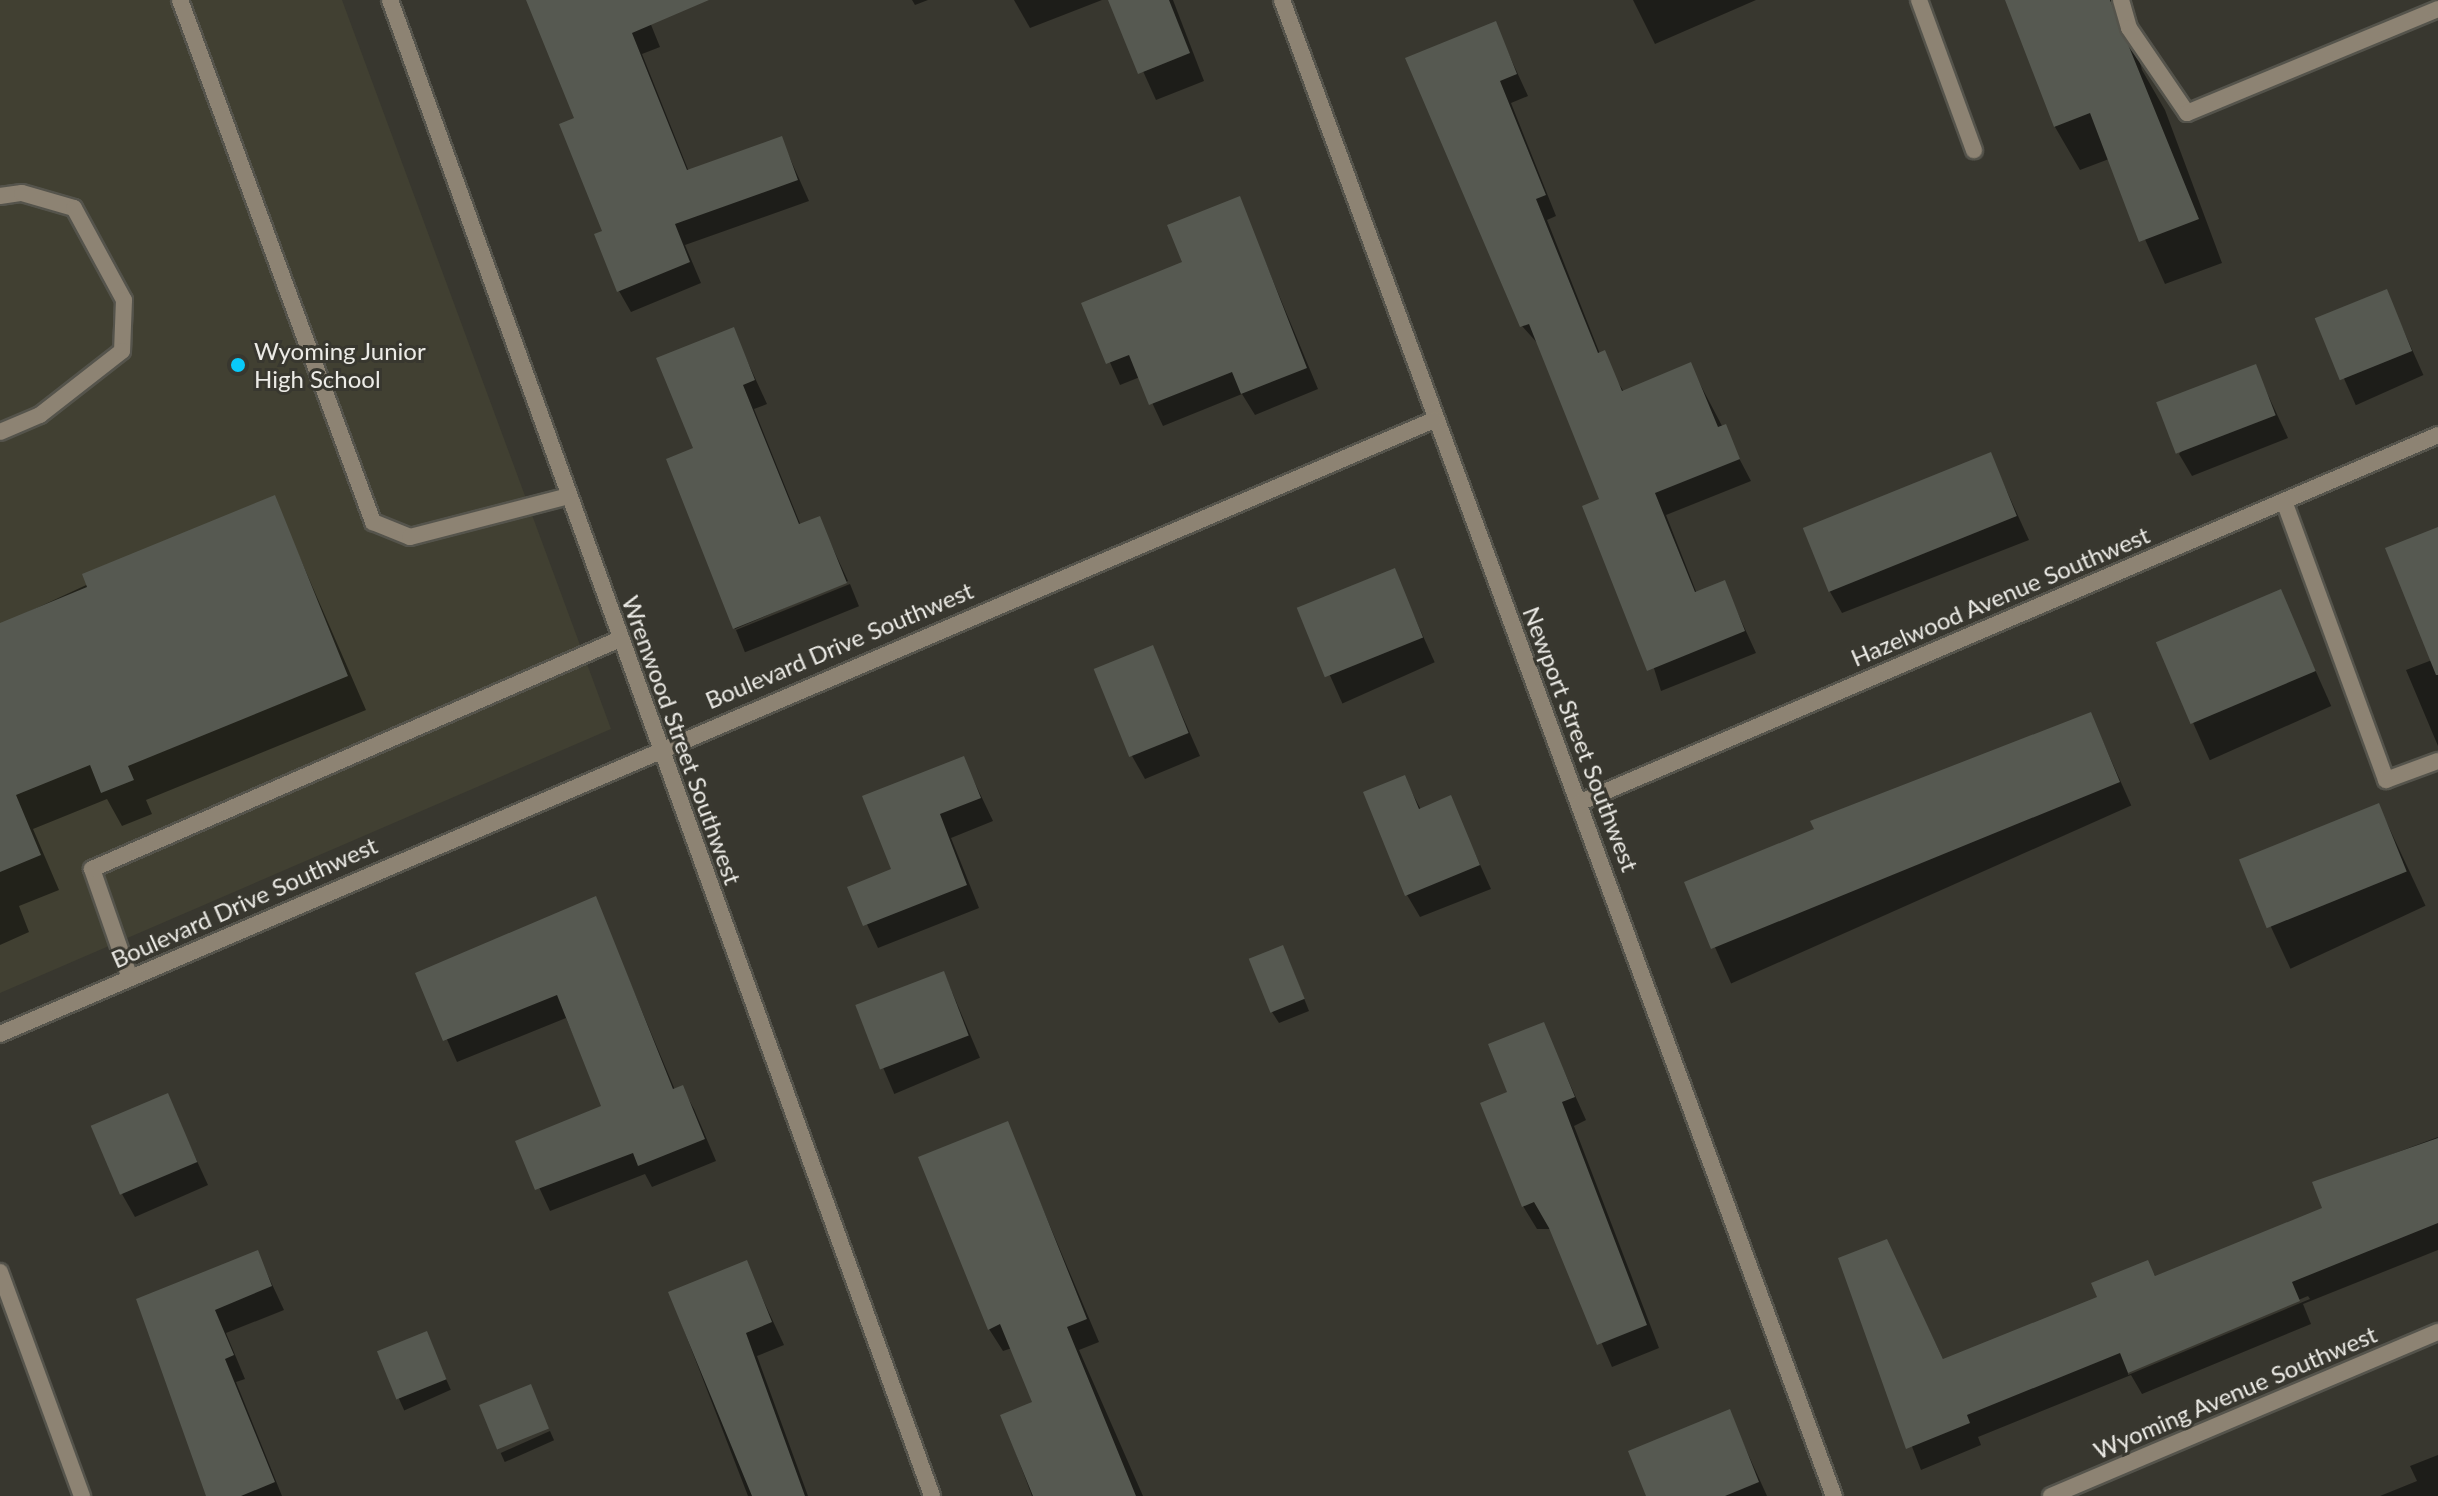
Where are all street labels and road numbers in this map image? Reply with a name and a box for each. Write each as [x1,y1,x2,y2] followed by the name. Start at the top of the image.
[1846,520,2154,672] street label: Hazelwood Avenue Southwest
[701,576,977,714] street label: Boulevard Drive Southwest
[616,592,748,888] street label: Wrenwood Street Southwest
[1517,602,1645,876] street label: Newport Street Southwest
[107,830,381,974] street label: Boulevard Drive Southwest
[2089,1319,2381,1465] street label: Wyoming Avenue Southwest

